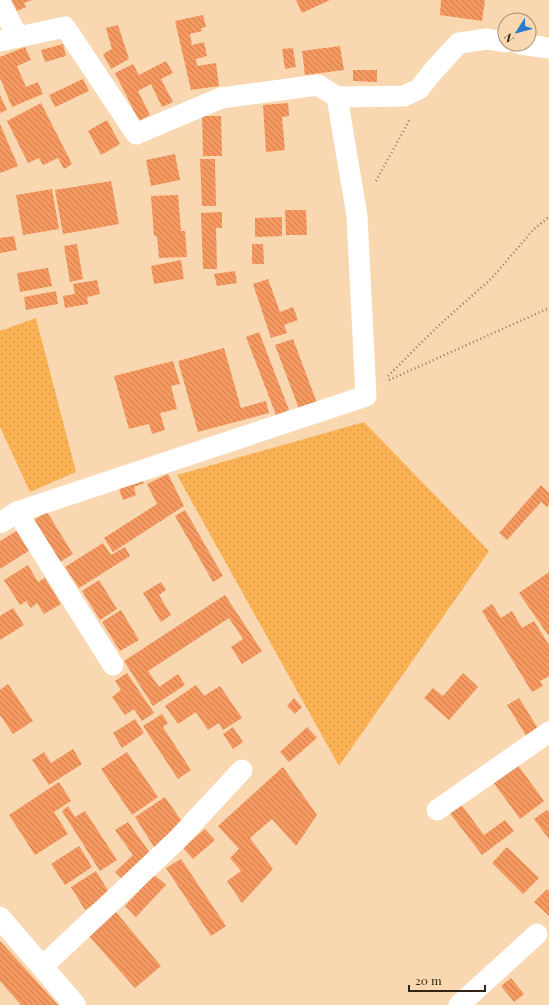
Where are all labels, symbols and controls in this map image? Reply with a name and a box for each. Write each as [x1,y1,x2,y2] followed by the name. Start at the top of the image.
[497,12,537,52] north arrow
[500,31,517,46] text: N
[409,967,485,993] scale bar
[415,972,442,988] text: 20 m

